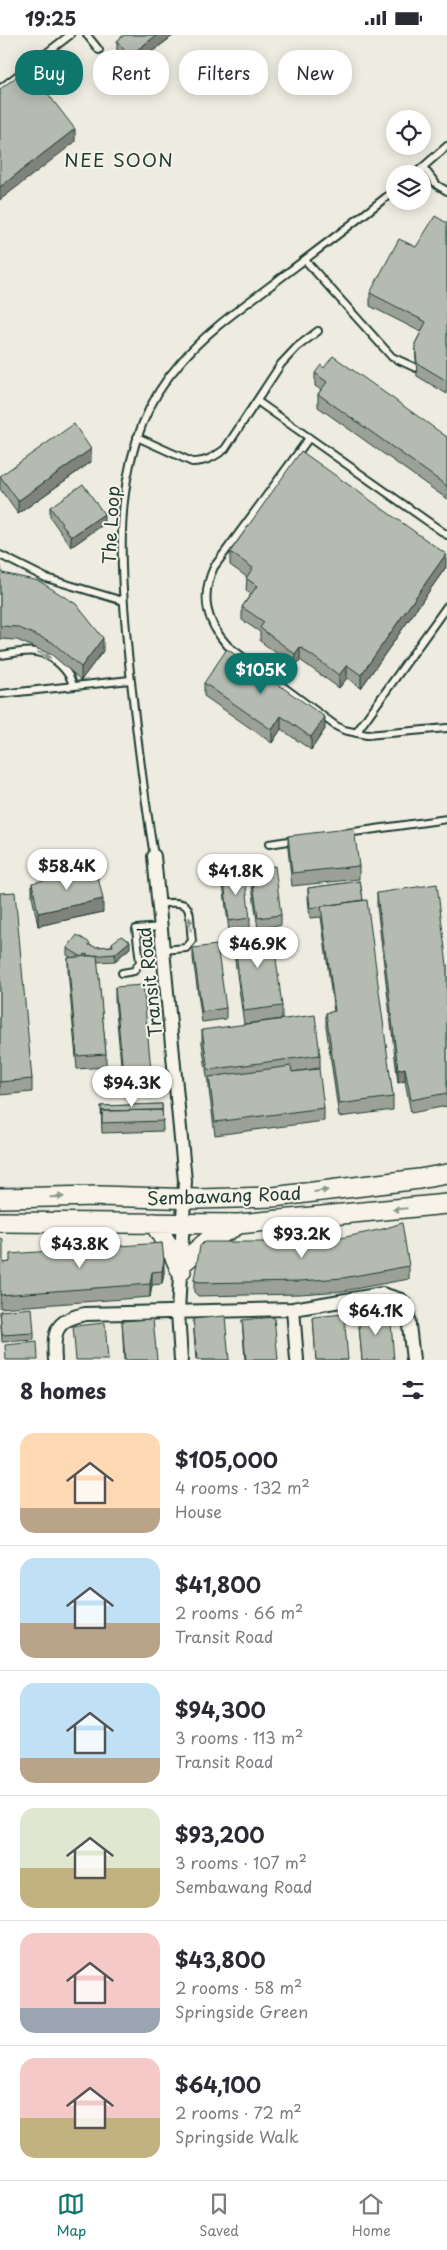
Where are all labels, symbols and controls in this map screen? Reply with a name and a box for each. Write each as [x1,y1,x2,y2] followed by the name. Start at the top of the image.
[25,4,76,32] text: 19:25
[15,50,83,95] chip: Buy
[93,50,169,95] chip: Rent
[179,50,268,95] chip: Filters
[278,50,352,95] chip: New
[386,110,431,210] map controls
[386,110,431,155] button: locate
[64,145,174,173] district label: NEE SOON
[386,165,431,210] button: layers
[94,485,126,565] street label: The Loop
[36,651,51,659] one-way arrow
[226,653,296,695] pin: $105K
[236,657,286,681] text: $105K
[26,849,108,891] pin: $58.4K
[38,853,96,877] text: $58.4K
[195,853,277,896] pin: $41.8K
[208,858,264,882] text: $41.8K
[186,916,194,932] one-way arrow
[130,926,168,1038] street label: Transit Road
[217,927,299,969] pin: $46.9K
[229,931,287,955] text: $46.9K
[91,1065,173,1108] pin: $94.3K
[103,1070,161,1094] text: $94.3K
[146,1179,302,1211] street label: Sembawang Road
[313,1187,329,1195] one-way arrow
[49,1192,65,1200] one-way arrow
[392,1205,408,1213] one-way arrow
[261,1217,343,1259] pin: $93.2K
[273,1221,331,1245] text: $93.2K
[39,1227,121,1269] pin: $43.8K
[51,1231,109,1255] text: $43.8K
[335,1293,417,1336] pin: $64.1K
[349,1298,403,1322] text: $64.1K
[20,1374,106,1406] text: 8 homes
[399,1376,427,1404] icon: filters
[175,1443,278,1475] text: $105,000
[60,1453,120,1513] icon: home
[175,1475,310,1499] text: 4 rooms · 132 m²
[175,1499,222,1523] text: House
[175,1568,261,1600] text: $41,800
[60,1578,120,1638] icon: home
[175,1600,303,1624] text: 2 rooms · 66 m²
[175,1624,273,1648] text: Transit Road
[175,1693,266,1725] text: $94,300
[60,1703,120,1763] icon: home
[175,1725,303,1749] text: 3 rooms · 113 m²
[175,1749,273,1773] text: Transit Road
[175,1818,265,1850] text: $93,200
[60,1828,120,1888] icon: home
[175,1850,307,1874] text: 3 rooms · 107 m²
[175,1874,312,1898] text: Sembawang Road
[175,1943,266,1975] text: $43,800
[60,1953,120,2013] icon: home
[175,1975,302,1999] text: 2 rooms · 58 m²
[175,1999,308,2023] text: Springside Green
[175,2068,261,2100] text: $64,100
[60,2078,120,2138] icon: home
[175,2100,302,2124] text: 2 rooms · 72 m²
[175,2124,299,2148] text: Springside Walk
[56,2190,86,2241] tab: Map
[199,2190,239,2241] tab: Saved
[352,2190,391,2241] tab: Home

